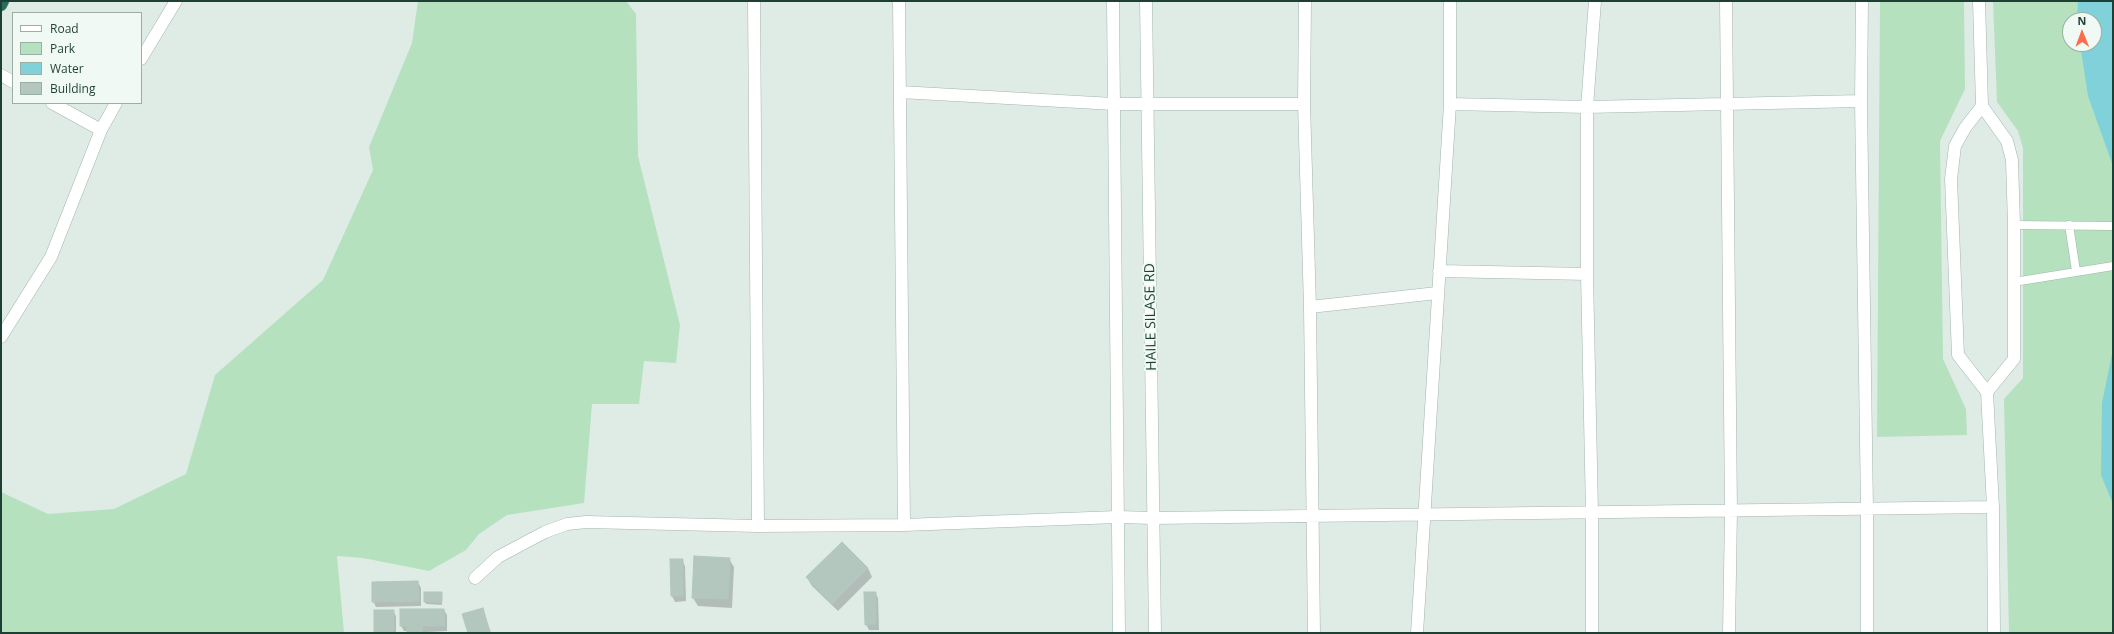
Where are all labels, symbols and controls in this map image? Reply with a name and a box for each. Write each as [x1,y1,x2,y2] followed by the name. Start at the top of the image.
[12,12,142,104] legend
[2062,12,2102,52] north arrow
[2077,13,2086,28] text: N
[50,20,79,37] text: Road
[50,40,75,57] text: Park
[50,60,84,77] text: Water
[50,80,95,97] text: Building
[1142,263,1160,371] street label: HAILE SILASE RD

